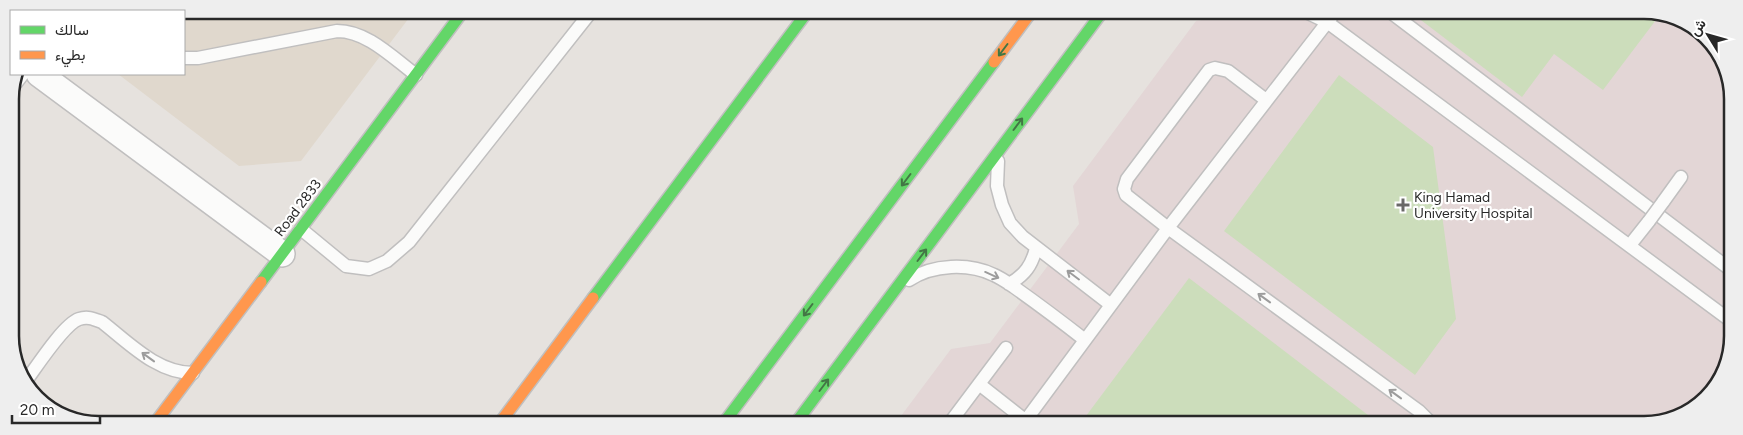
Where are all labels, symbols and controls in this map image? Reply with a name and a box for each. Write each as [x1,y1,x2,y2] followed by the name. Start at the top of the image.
[10,10,185,75] legend
[1683,10,1733,60] north arrow
[1686,16,1710,39] text: ش
[55,21,89,39] text: سالك
[998,43,1008,57] one-way arrow
[55,46,85,68] text: بطيء
[1013,118,1024,131] one-way arrow
[901,173,911,187] one-way arrow
[271,176,325,240] street label: Road 2833
[1414,189,1533,222] place label: King Hamad University Hospital
[1396,198,1410,212] marker: King Hamad University Hospital
[916,249,927,262] one-way arrow
[984,270,999,280] one-way arrow
[1067,270,1080,281] one-way arrow
[1257,293,1271,303] one-way arrow
[803,303,814,316] one-way arrow
[141,352,155,362] one-way arrow
[819,379,830,392] one-way arrow
[1388,389,1402,399] one-way arrow
[12,392,100,424] scale bar
[20,401,54,419] text: 20 m

